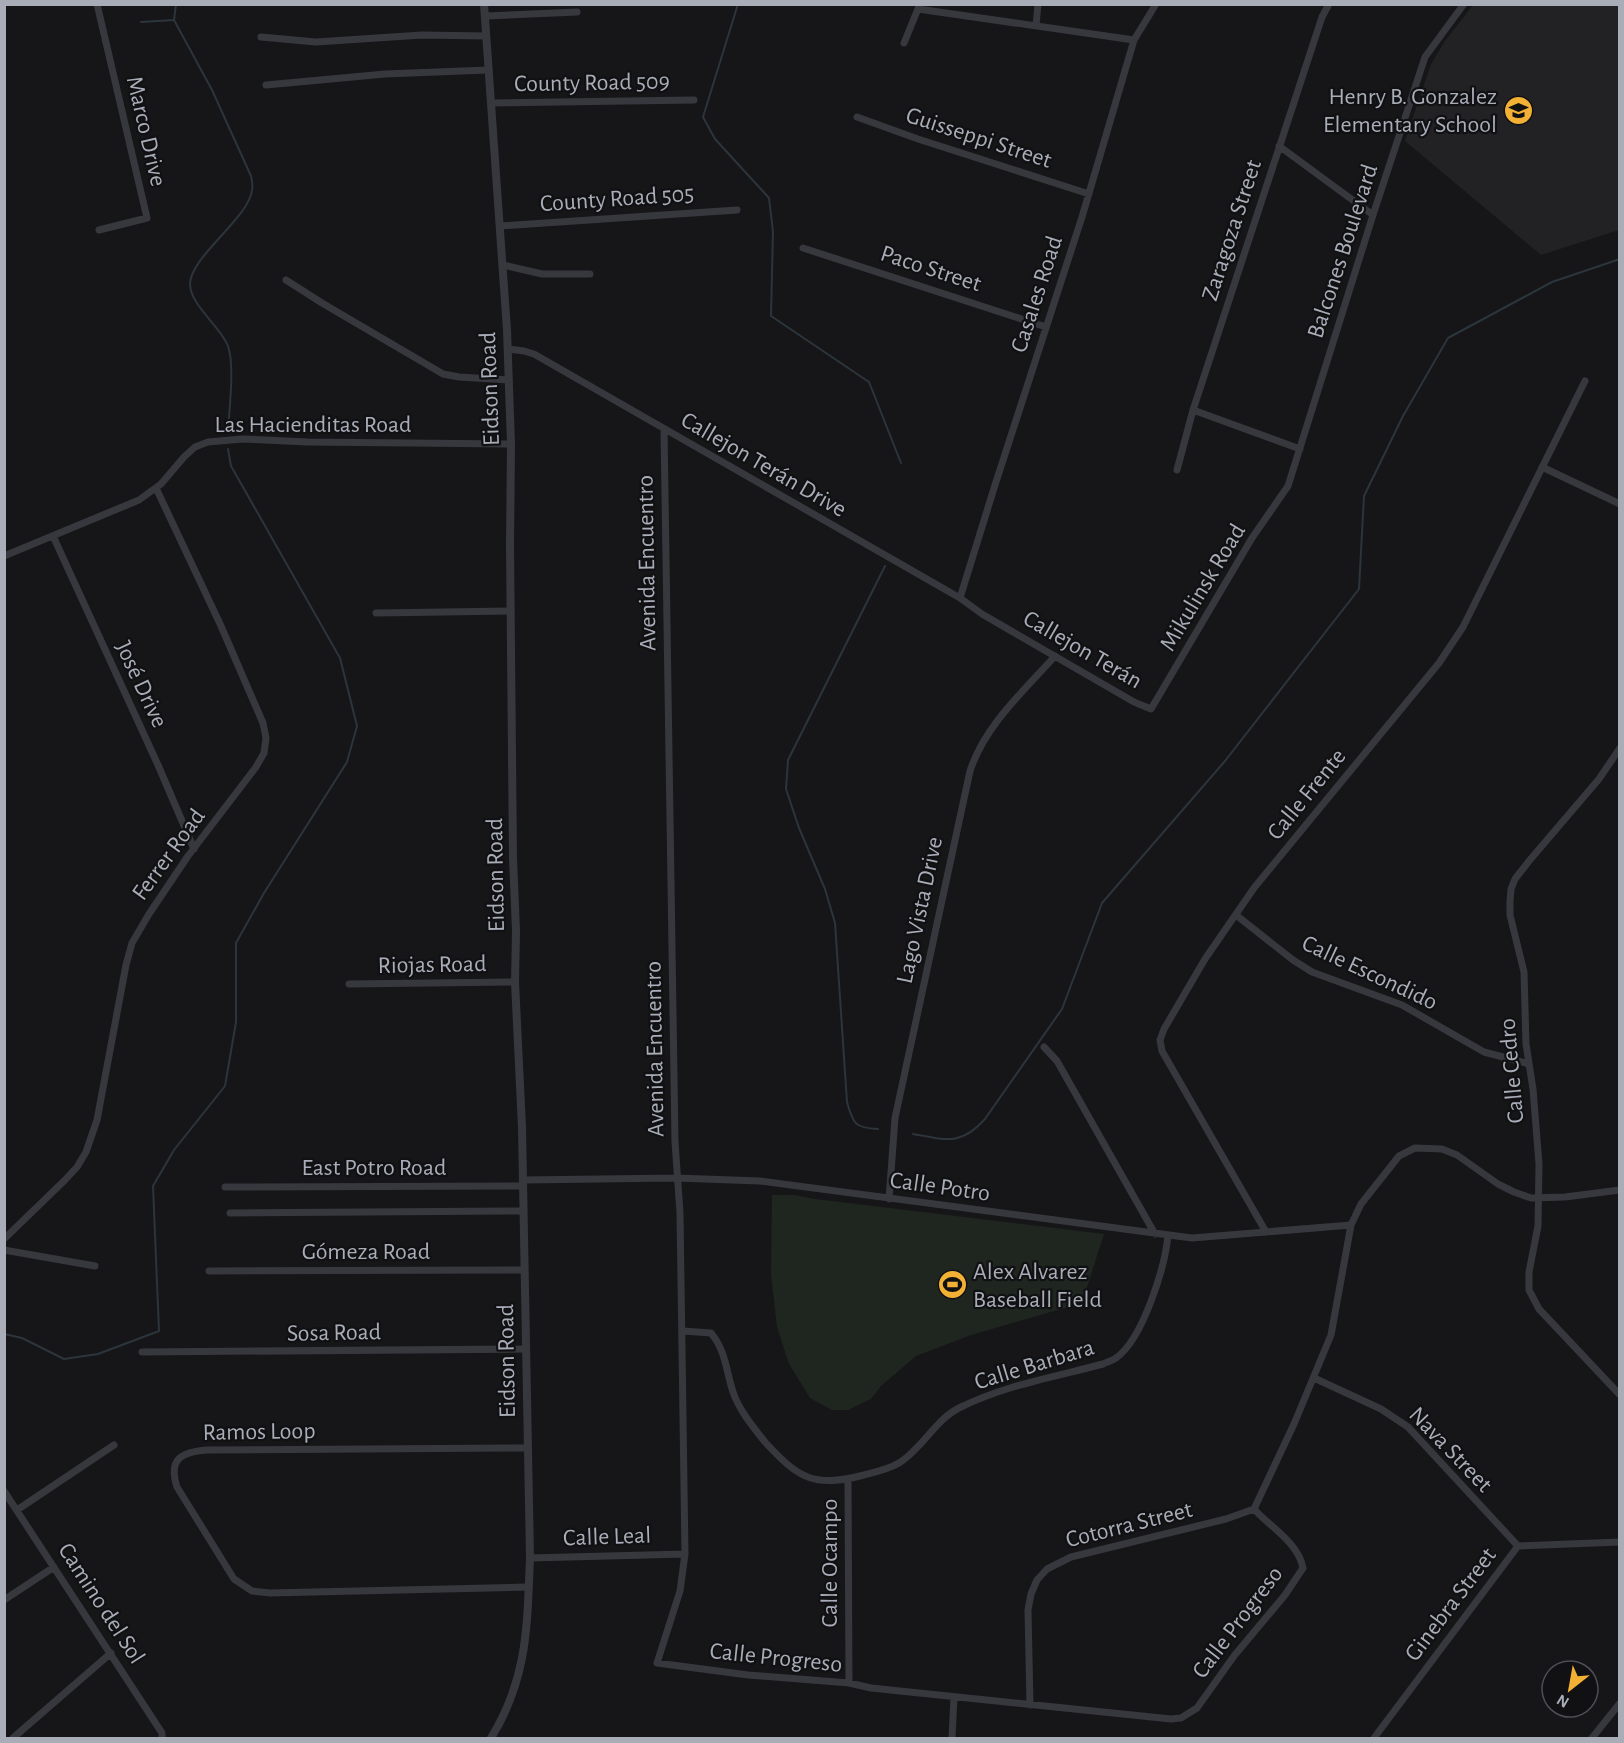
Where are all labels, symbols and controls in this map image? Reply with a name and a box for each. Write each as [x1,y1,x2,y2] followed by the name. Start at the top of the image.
[514,70,670,96] street label: County Road 509
[122,74,170,189] street label: Marco Drive
[1323,85,1497,137] place label: Henry B. Gonzalez Elementary School
[1502,94,1534,126] school or university icon: Henry B. Gonzalez Elementary School
[903,103,1055,173] street label: Guisseppi Street
[1198,157,1266,304] street label: Zaragoza Street
[1304,161,1382,341] street label: Balcones Boulevard
[539,182,695,216] street label: County Road 505
[1007,233,1067,356] street label: Casales Road
[877,241,984,297] street label: Paco Street
[476,331,504,447] street label: Eidson Road
[677,408,850,522] street label: Callejon Terán Drive
[215,413,411,437] street label: Las Hacienditas Road
[633,475,661,651] street label: Avenida Encuentro
[1156,520,1250,655] street label: Mikulinsk Road
[1019,606,1146,693] street label: Callejon Terán
[111,637,172,731] street label: José Drive
[1263,745,1351,845] street label: Calle Frente
[128,804,210,905] street label: Ferrer Road
[483,818,509,932] street label: Eidson Road
[893,835,947,986] street label: Lago Vista Drive
[1298,931,1441,1015] street label: Calle Escondido
[377,952,487,978] street label: Riojas Road
[641,961,669,1137] street label: Avenida Encuentro
[1495,1017,1529,1124] street label: Calle Cedro
[302,1156,446,1180] street label: East Potro Road
[888,1168,991,1206] street label: Calle Potro
[302,1240,430,1264] street label: Gómeza Road
[973,1260,1102,1312] place label: Alex Alvarez Baseball Field
[936,1269,968,1301] sports icon: Alex Alvarez Baseball Field
[494,1304,520,1418] street label: Eidson Road
[287,1320,381,1346] street label: Sosa Road
[972,1335,1097,1395] street label: Calle Barbara
[1404,1403,1497,1497] street label: Nava Street
[202,1419,316,1445] street label: Ramos Loop
[1064,1498,1195,1552] street label: Cotorra Street
[818,1499,842,1627] street label: Calle Ocampo
[563,1523,652,1551] street label: Calle Leal
[53,1539,149,1668] street label: Camino del Sol
[1401,1543,1501,1666] street label: Ginebra Street
[1188,1562,1287,1683] street label: Calle Progreso
[708,1639,843,1677] street label: Calle Progreso
[1540,1659,1600,1719] north arrow
[1554,1691,1572,1711] text: N

